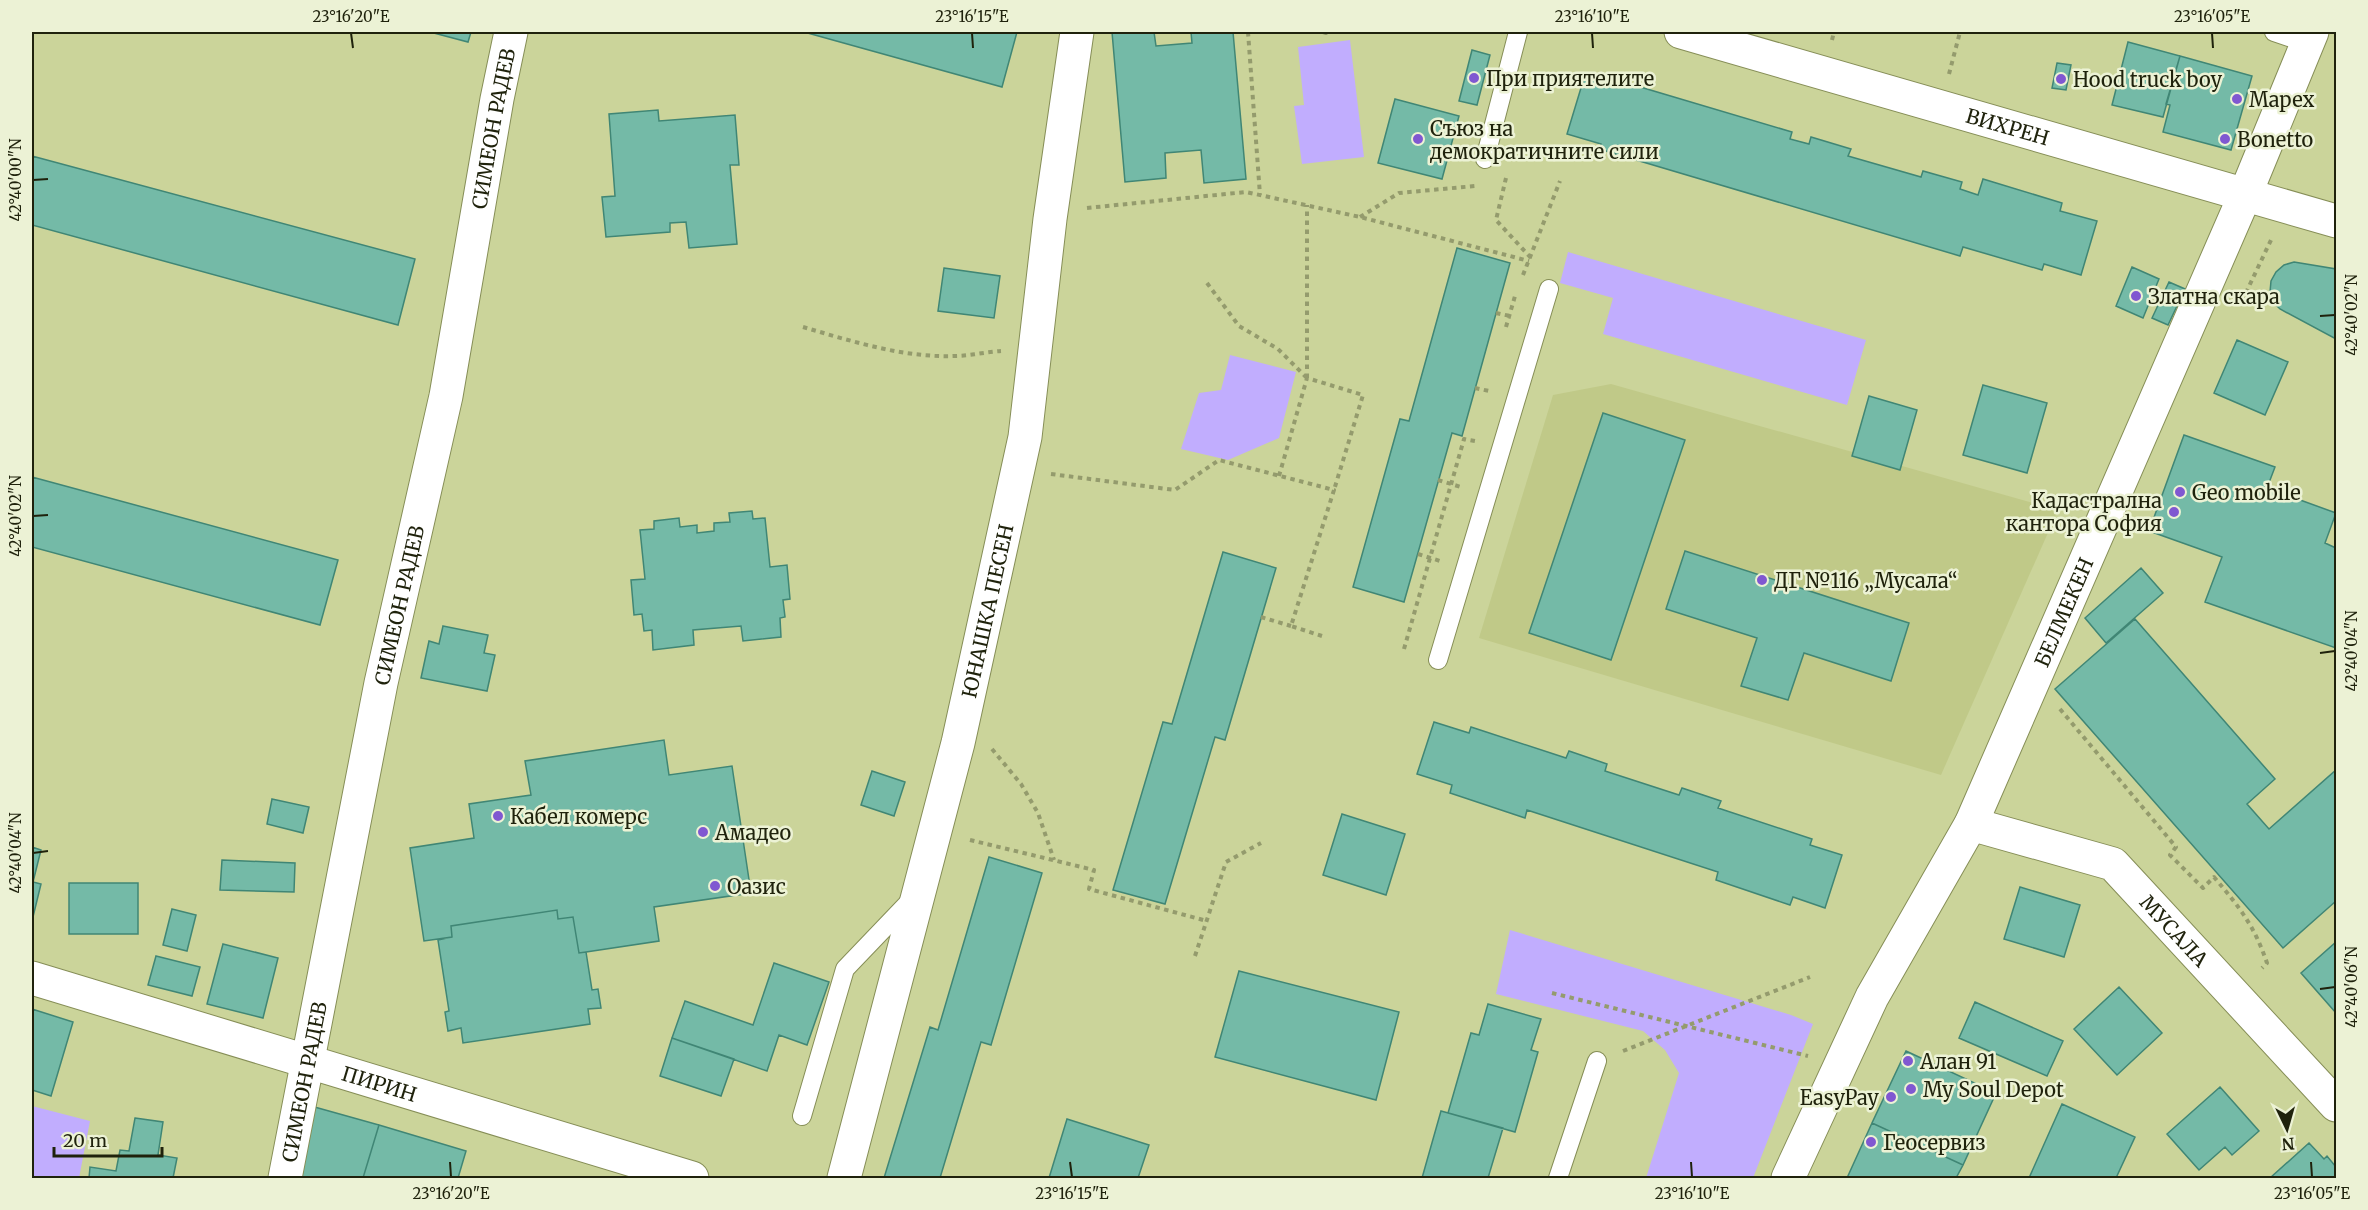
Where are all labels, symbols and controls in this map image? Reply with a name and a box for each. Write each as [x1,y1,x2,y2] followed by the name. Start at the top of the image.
[313,7,390,26] text: 23°16'20"E
[935,7,1009,26] text: 23°16'15"E
[1555,7,1630,26] text: 23°16'10"E
[2174,7,2250,26] text: 23°16'05"E
[466,46,520,211] street label: СИМЕОН РАДЕВ
[1486,66,1654,91] place label: При приятелите
[2073,67,2222,92] place label: Hood truck boy
[1467,71,1481,85] marker: При приятелите
[2054,72,2068,86] marker: Hood truck boy
[2249,87,2315,112] place label: Mapex
[2230,92,2244,106] marker: Mapex
[1963,102,2052,150] street label: ВИХРЕН
[1429,116,1659,164] place label: Съюз на демократичните сили
[2237,127,2314,152] place label: Bonetto
[1411,132,1425,146] marker: Съюз на демократичните сили
[2218,132,2232,146] marker: Bonetto
[6,138,25,222] text: 42°40'00"N
[2342,274,2361,356] text: 42°40'02"N
[2148,284,2280,309] place label: Златна скара
[2129,289,2143,303] marker: Златна скара
[6,475,25,557] text: 42°40'02"N
[2192,480,2301,505] place label: Geo mobile
[2173,485,2187,499] marker: Geo mobile
[2006,488,2162,536] place label: Кадастрална кантора София
[2167,505,2181,519] marker: Кадастрална кантора София
[956,522,1018,700] street label: ЮНАШКА ПЕСЕН
[368,523,429,687] street label: СИМЕОН РАДЕВ
[2029,554,2098,671] street label: БЕЛМЕКЕН
[1774,568,1958,593] place label: ДГ №116 „Мусала“
[1755,573,1769,587] marker: ДГ №116 „Мусала“
[2342,610,2361,692] text: 42°40'04"N
[510,804,647,829] place label: Кабел комерс
[491,809,505,823] marker: Кабел комерс
[6,812,25,894] text: 42°40'04"N
[714,820,791,845] place label: Амадео
[696,825,710,839] marker: Амадео
[727,874,786,899] place label: Оазис
[708,879,722,893] marker: Оазис
[2135,889,2214,972] street label: МУСАЛА
[2342,946,2361,1028] text: 42°40'06"N
[276,999,331,1164] street label: СИМЕОН РАДЕВ
[1919,1049,1996,1074] place label: Алан 91
[1901,1054,1915,1068] marker: Алан 91
[339,1060,420,1106] street label: ПИРИН
[1923,1077,2064,1102] place label: My Soul Depot
[1904,1082,1918,1096] marker: My Soul Depot
[1800,1085,1879,1110] place label: EasyPay
[1884,1090,1898,1104] marker: EasyPay
[2257,1099,2317,1159] north arrow
[54,1120,162,1158] scale bar
[63,1129,107,1152] text: 20 m
[1883,1130,1986,1155] place label: Геосервиз
[2281,1133,2295,1154] text: N
[1864,1135,1878,1149] marker: Геосервиз
[413,1184,490,1203] text: 23°16'20"E
[1035,1184,1109,1203] text: 23°16'15"E
[1655,1184,1730,1203] text: 23°16'10"E
[2274,1184,2350,1203] text: 23°16'05"E

